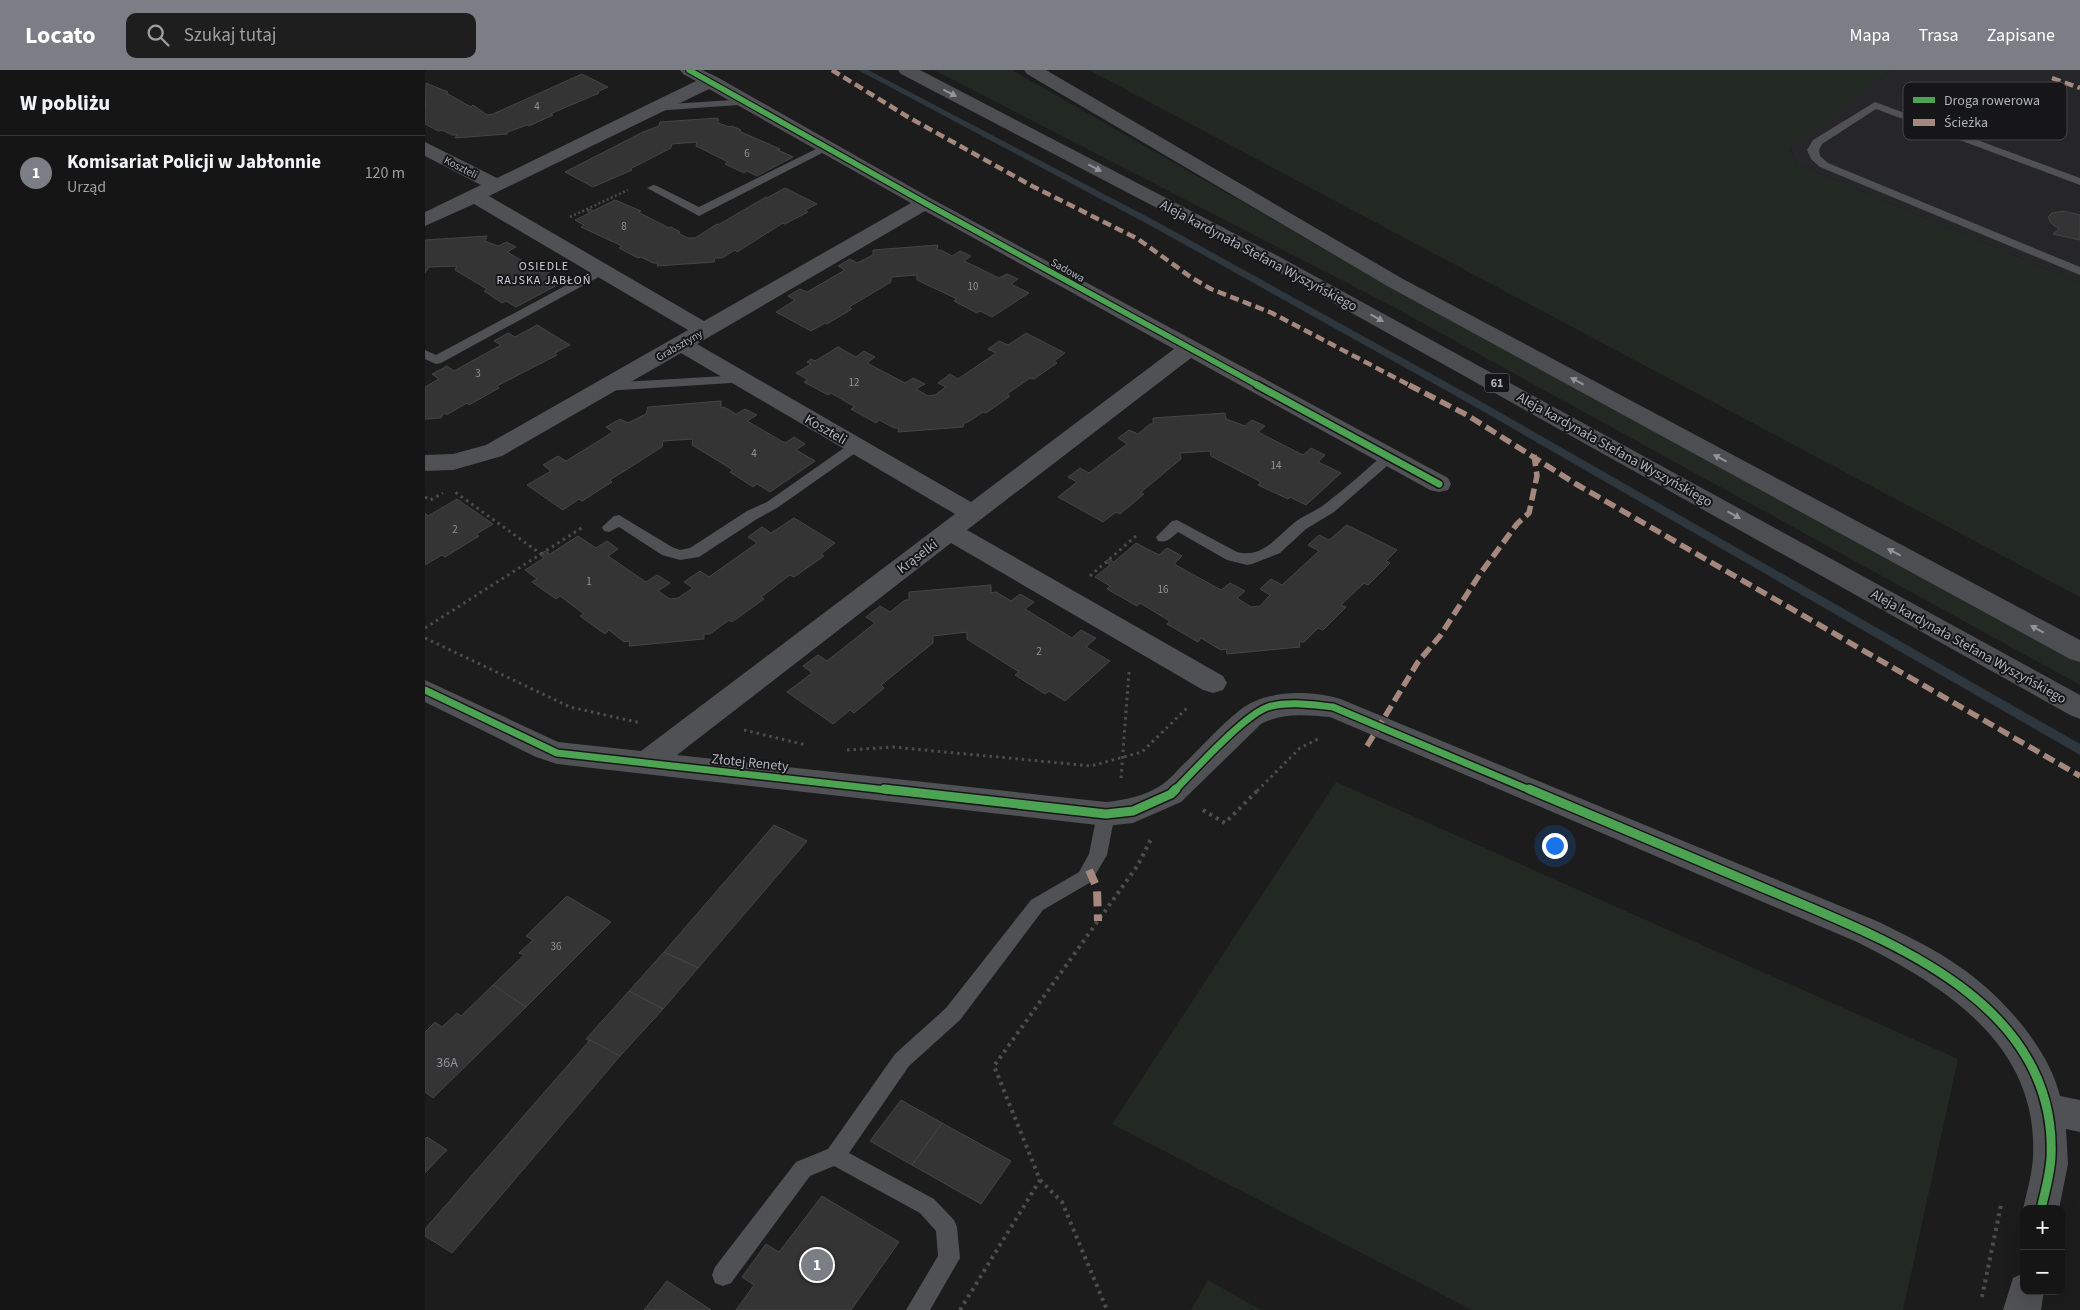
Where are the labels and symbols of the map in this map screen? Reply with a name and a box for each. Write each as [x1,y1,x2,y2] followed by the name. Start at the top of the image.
[1903,82,2067,140] legend
[944,88,957,97] one-way arrow
[1944,91,2040,111] text: Droga rowerowa
[534,99,540,114] house number: 4
[1944,113,1988,133] text: Ścieżka
[744,146,750,161] house number: 6
[441,153,480,182] street label: Koszteli
[1087,164,1102,172] one-way arrow
[1156,195,1361,317] street label: Aleja kardynała Stefana Wyszyńskiego
[621,219,627,234] house number: 8
[1048,255,1087,286] street label: Sadowa
[497,258,591,289] district label: OSIEDLE RAJSKA JABŁOŃ
[968,279,978,294] house number: 10
[1371,313,1384,322] one-way arrow
[653,326,705,365] street label: Grabsztyny
[475,366,481,381] house number: 3
[1485,374,1509,392] road number: 61
[849,375,859,390] house number: 12
[1570,377,1584,385] one-way arrow
[1513,388,1716,512] street label: Aleja kardynała Stefana Wyszyńskiego
[801,410,850,450] street label: Koszteli
[751,446,757,461] house number: 4
[1713,454,1727,462] one-way arrow
[1271,458,1282,473] house number: 14
[1726,511,1741,519] one-way arrow
[452,522,458,537] house number: 2
[893,535,942,579] street label: Krąselki
[1887,548,1901,556] one-way arrow
[586,574,592,589] house number: 1
[1158,582,1169,597] house number: 16
[1867,585,2070,709] street label: Aleja kardynała Stefana Wyszyńskiego
[2030,625,2044,633] one-way arrow
[1036,644,1042,659] house number: 2
[710,749,790,777] street label: Złotej Renety
[1542,833,1568,859] your location
[551,939,562,954] house number: 36
[436,1053,458,1073] house number: 36A
[801,1246,833,1284] pin: 1

